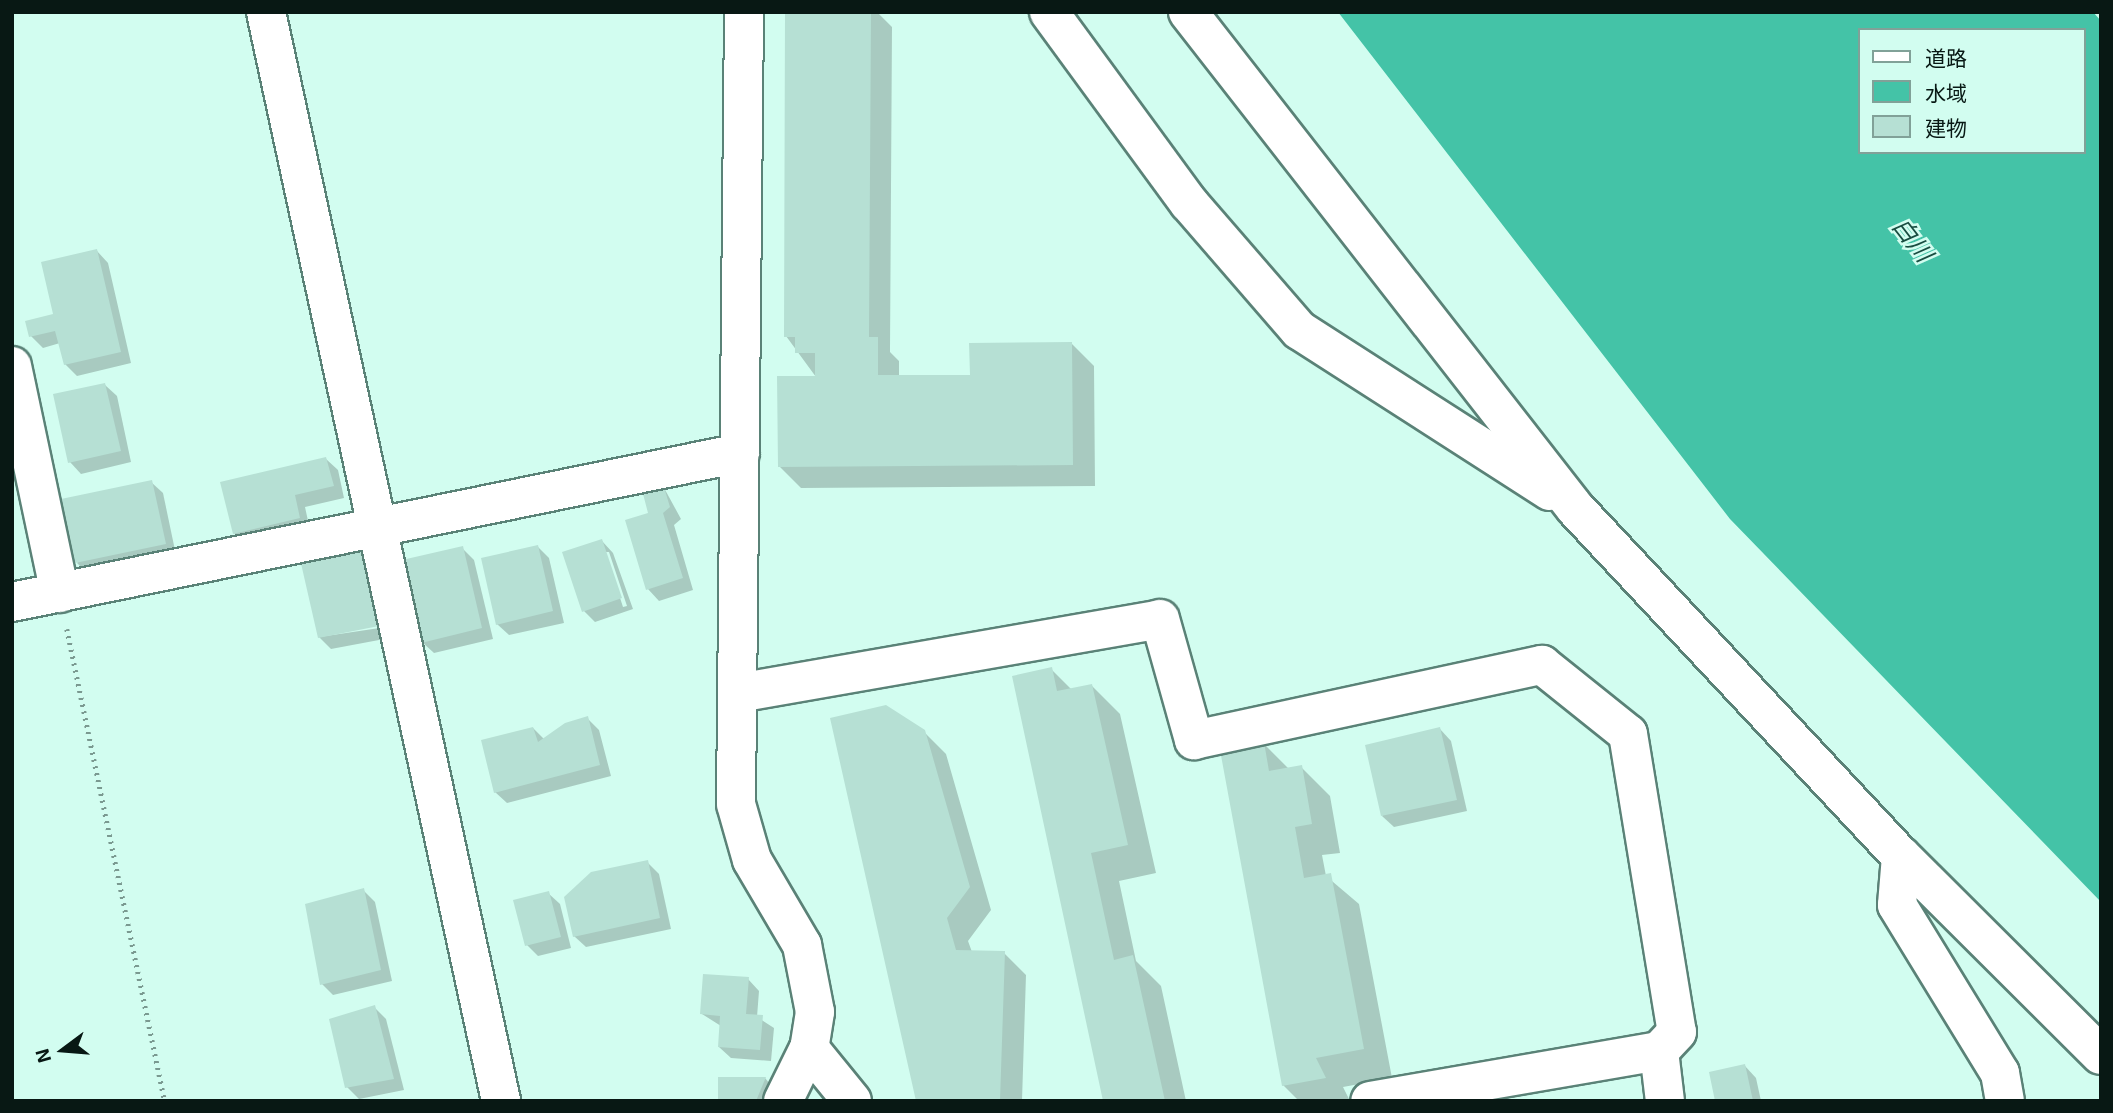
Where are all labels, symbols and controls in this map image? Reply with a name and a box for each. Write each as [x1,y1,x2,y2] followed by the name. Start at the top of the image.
[1857,28,2085,154] legend
[1925,45,1967,70] text: 道路
[1925,80,1967,105] text: 水域
[1925,115,1967,140] text: 建物
[1887,211,1939,267] water label: 白川
[28,1015,98,1085] north arrow
[29,1046,55,1066] text: N

